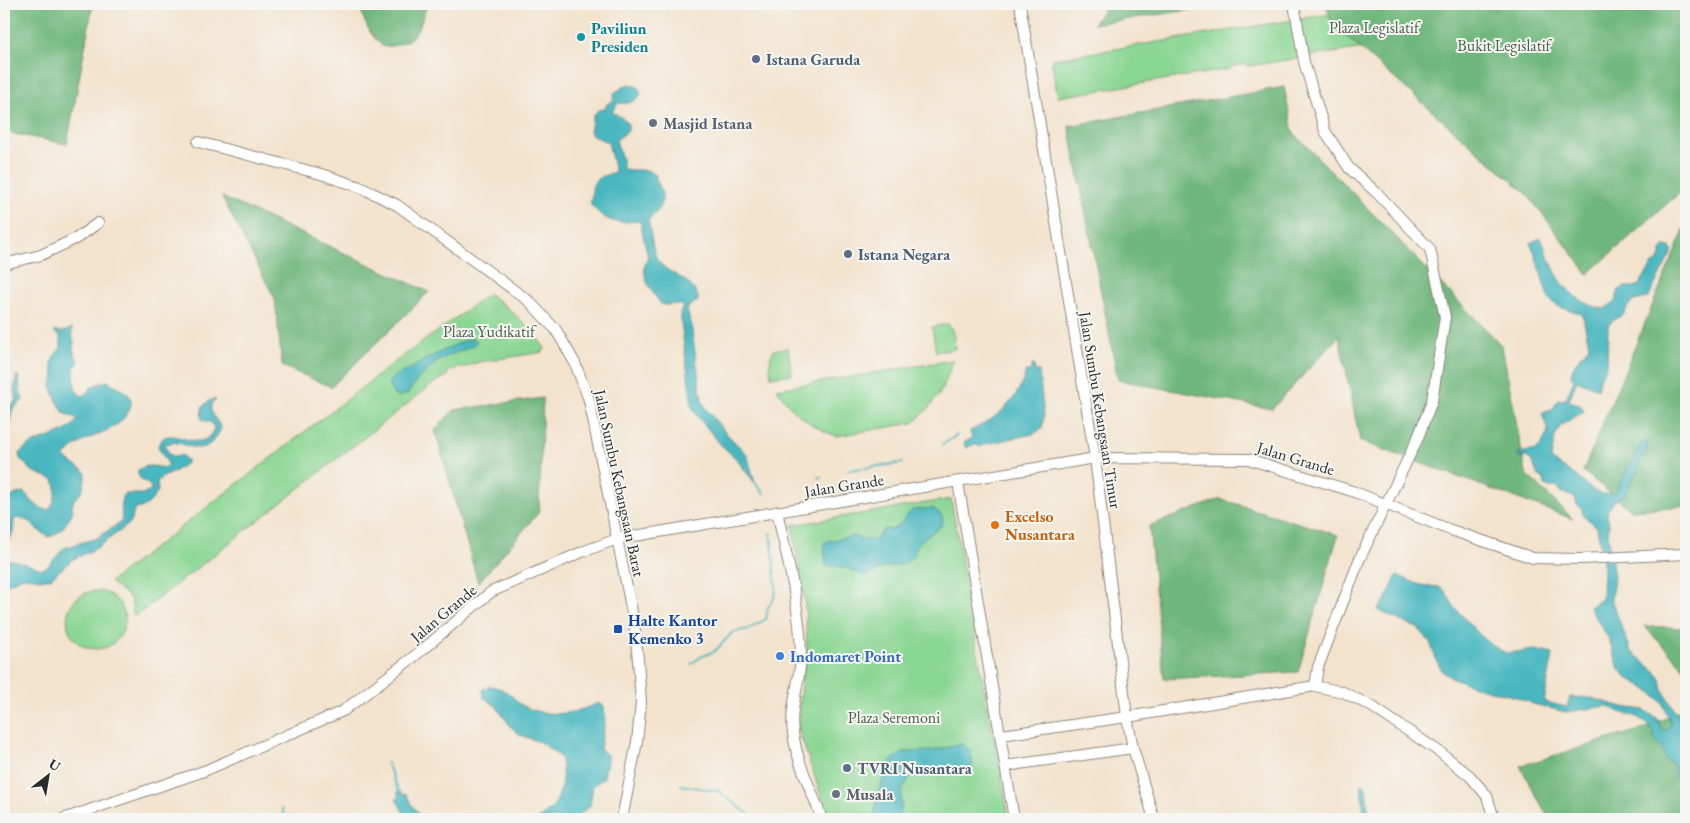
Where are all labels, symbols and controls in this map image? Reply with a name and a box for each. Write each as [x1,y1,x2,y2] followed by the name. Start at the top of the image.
[1329,17,1421,38] park label: Plaza Legislatif
[591,18,649,57] place label: Paviliun Presiden
[575,31,587,43] marker: Paviliun Presiden
[1457,35,1553,56] park label: Bukit Legislatif
[766,49,861,70] place label: Istana Garuda
[750,53,762,65] marker: Istana Garuda
[663,113,753,134] place label: Masjid Istana
[647,117,659,129] marker: Masjid Istana
[858,244,951,265] place label: Istana Negara
[842,248,854,260] marker: Istana Negara
[1074,308,1127,511] street label: Jalan Sumbu Kebangsaan Timur
[443,321,537,342] park label: Plaza Yudikatif
[589,386,650,579] street label: Jalan Sumbu Kebangsaan Barat
[1253,436,1337,480] street label: Jalan Grande
[801,469,885,502] street label: Jalan Grande
[1005,506,1076,545] place label: Excelso Nusantara
[989,519,1001,531] marker: Excelso Nusantara
[404,580,481,648] street label: Jalan Grande
[628,610,718,649] place label: Halte Kantor Kemenko 3
[612,623,624,635] marker: Halte Kantor Kemenko 3
[790,646,901,667] place label: Indomaret Point
[774,650,786,662] marker: Indomaret Point
[848,707,940,728] park label: Plaza Seremoni
[22,750,72,800] north arrow
[46,754,64,776] text: U
[857,758,973,779] place label: TVRI Nusantara
[841,762,853,774] marker: TVRI Nusantara
[846,784,894,805] place label: Musala
[830,788,842,800] marker: Musala

